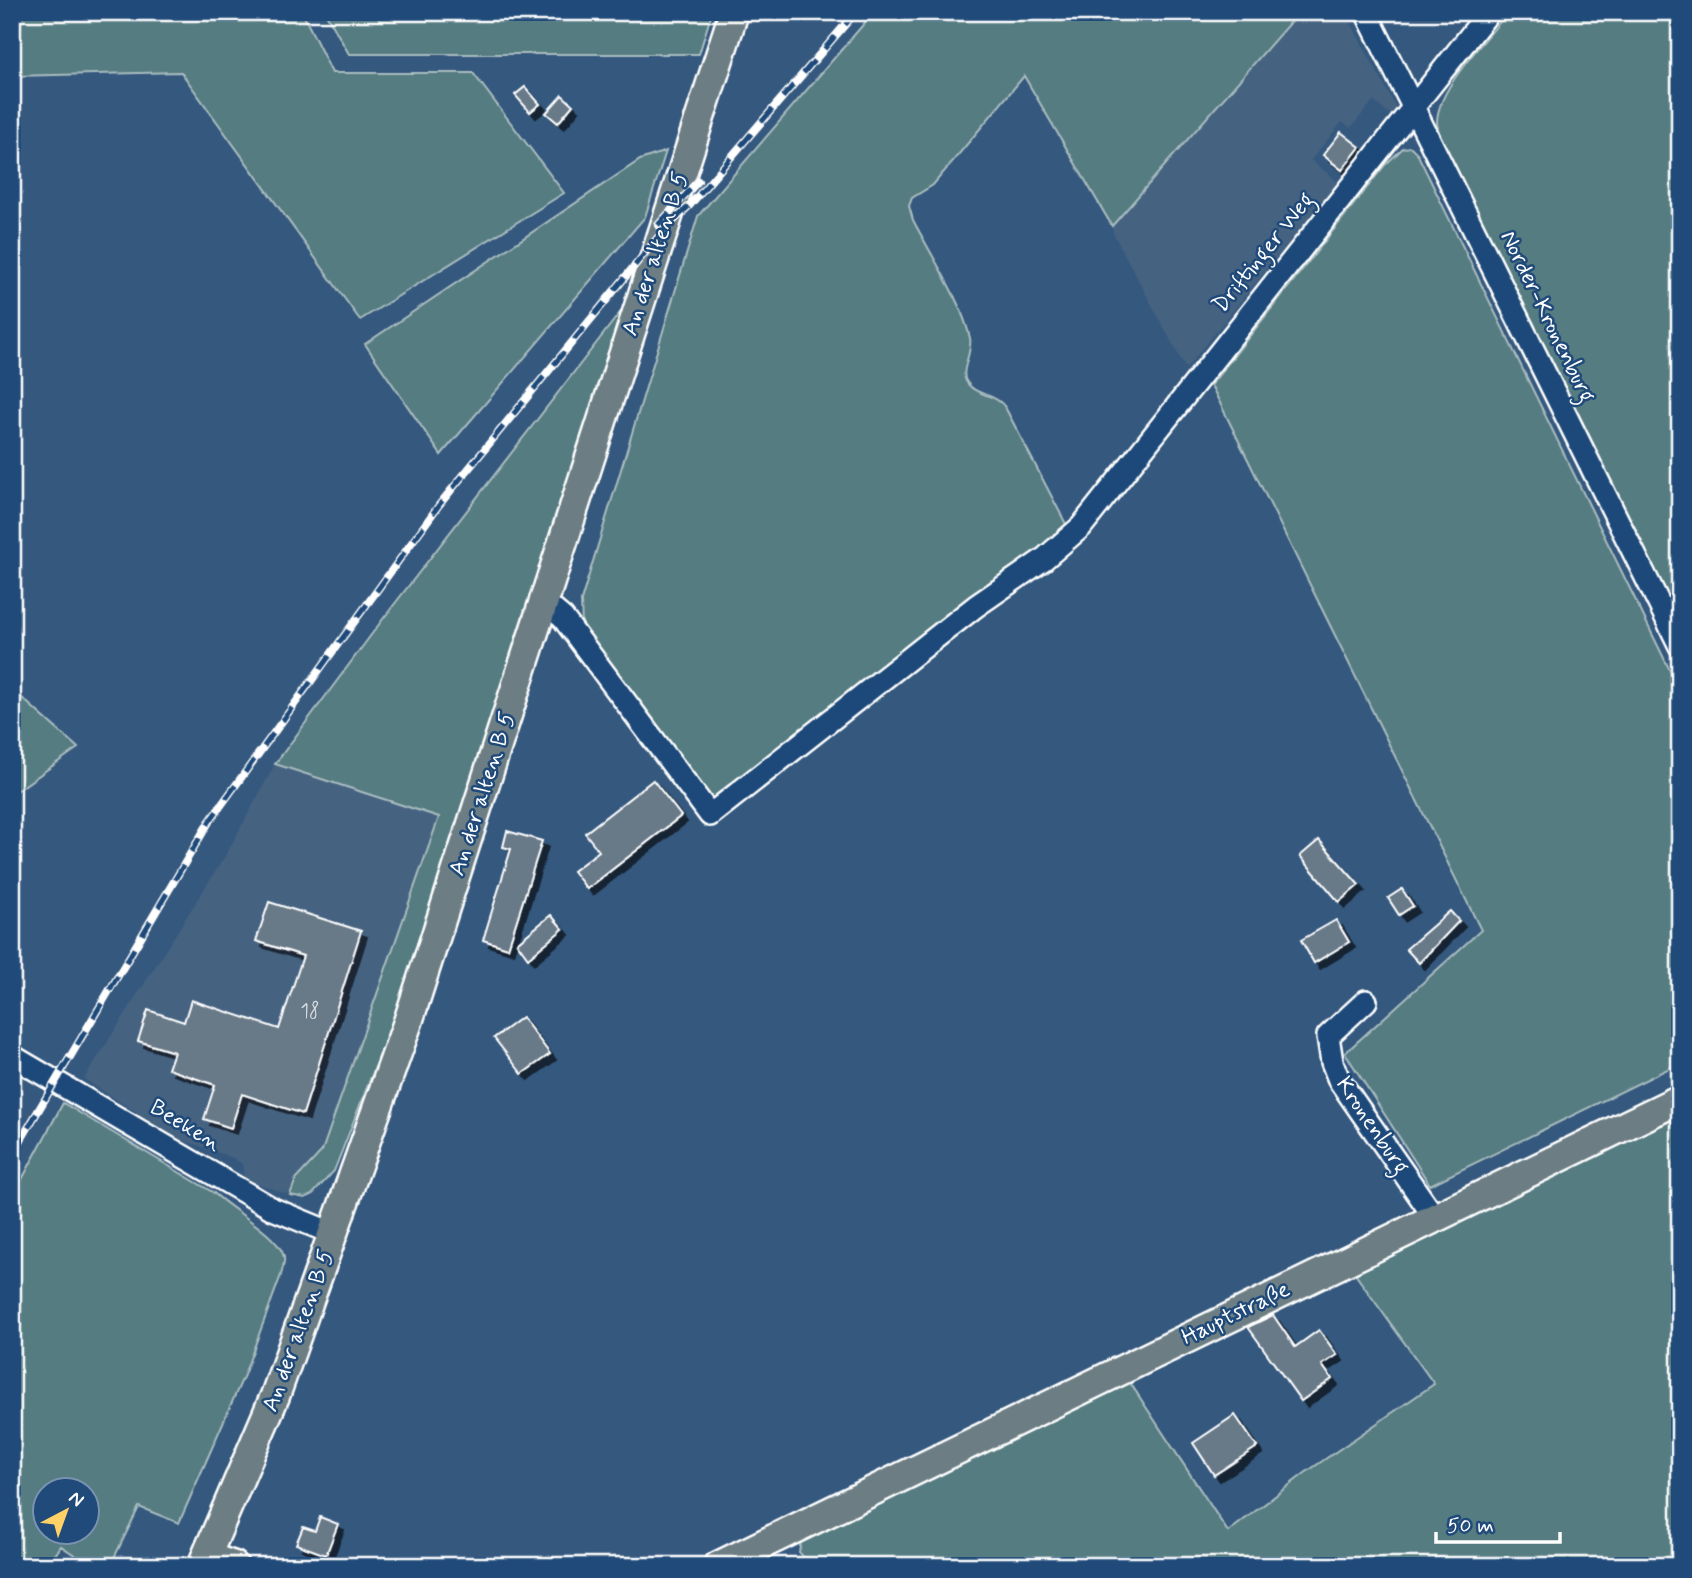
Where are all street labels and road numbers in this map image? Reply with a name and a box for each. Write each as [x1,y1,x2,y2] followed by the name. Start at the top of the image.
[615,168,697,340] street label: An der alten B 5
[1206,186,1323,321] street label: Driftinger Weg
[1491,226,1602,409] street label: Norder-Kronenburg
[442,708,524,880] street label: An der alten B 5
[1327,1071,1416,1182] street label: Kronenburg
[144,1093,226,1159] street label: Beeken
[256,1246,342,1416] street label: An der alten B 5
[1177,1275,1295,1353] street label: Hauptstraße

